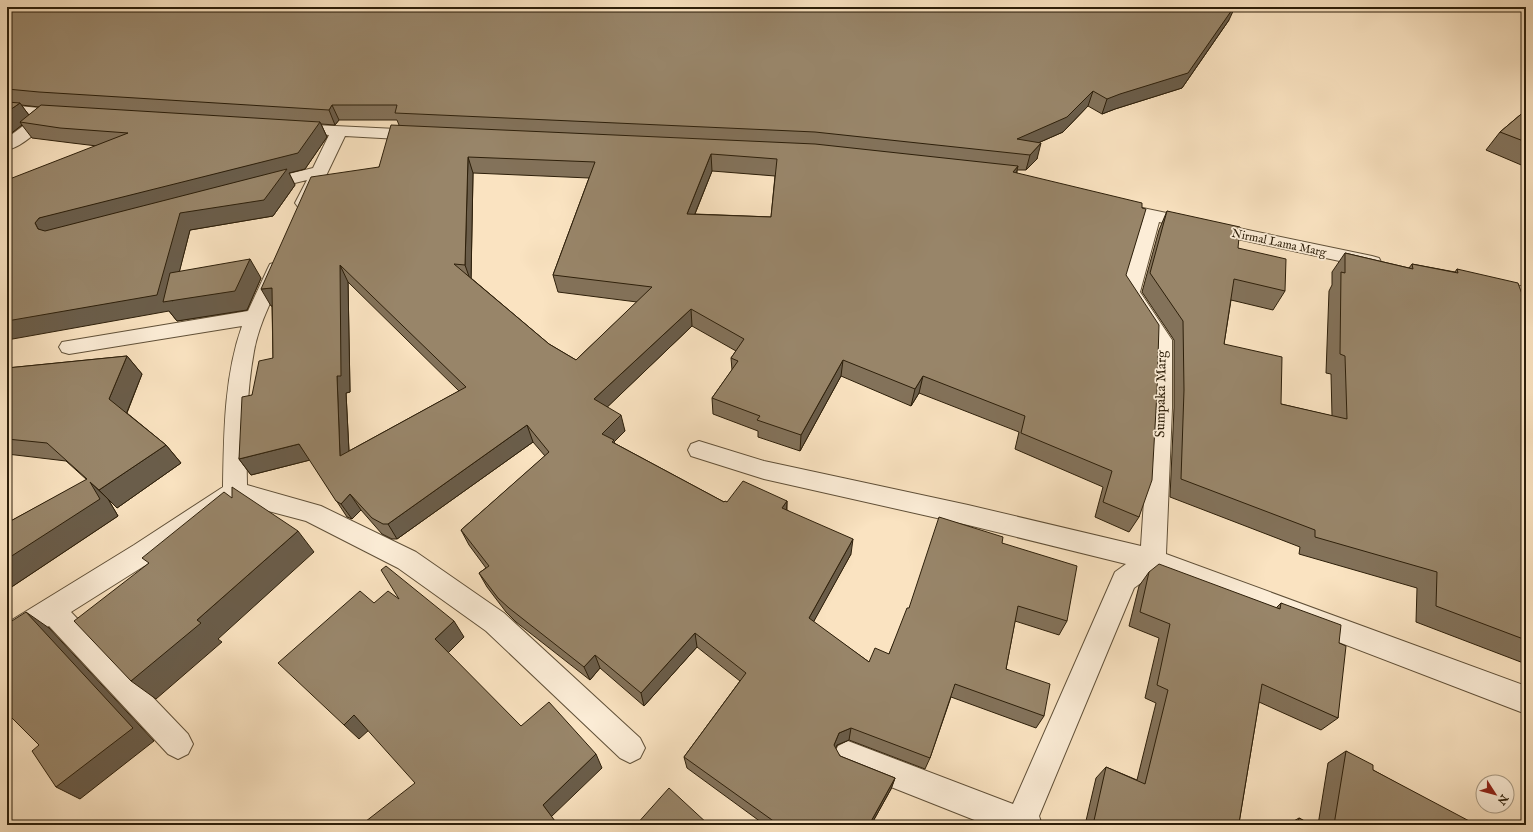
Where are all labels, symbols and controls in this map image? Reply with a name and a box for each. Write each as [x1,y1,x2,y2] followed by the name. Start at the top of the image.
[1230,226,1328,260] street label: Nirmal Lama Marg
[1151,350,1171,438] street label: Sumpaka Marg
[1475,774,1515,814] north arrow
[1494,791,1511,808] text: N

